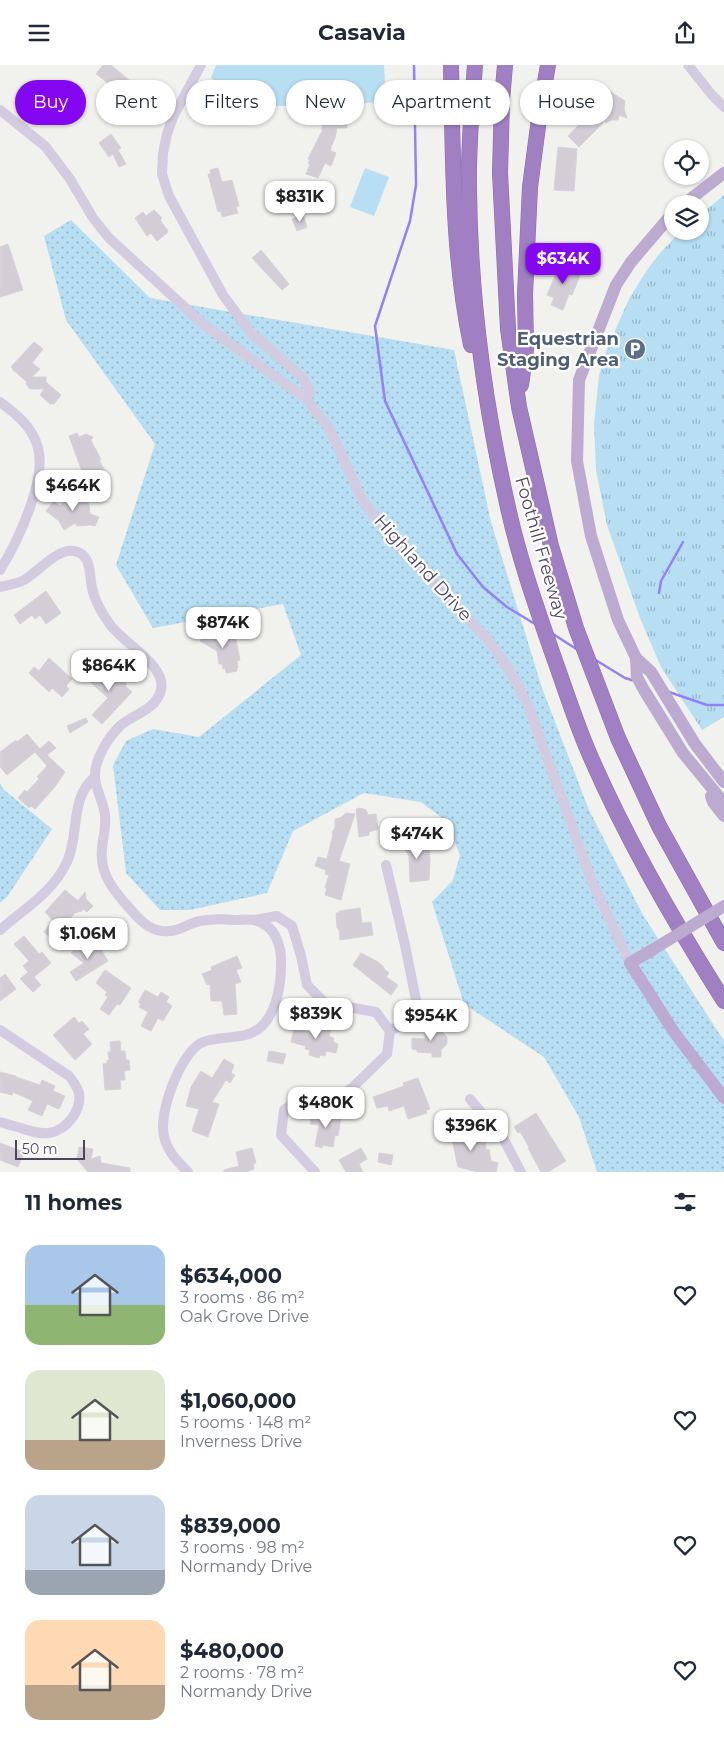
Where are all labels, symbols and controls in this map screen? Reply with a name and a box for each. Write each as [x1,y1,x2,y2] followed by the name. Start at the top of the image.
[25,19,53,47] icon: menu
[318,19,406,46] text: Casavia
[671,19,699,47] icon: share
[15,80,86,125] chip: Buy
[96,80,176,125] chip: Rent
[186,80,276,125] chip: Filters
[286,80,364,125] chip: New
[374,80,510,125] chip: Apartment
[520,80,613,125] chip: House
[664,140,709,240] map controls
[664,140,709,185] button: locate
[265,181,335,223] pin: $831K
[276,187,324,206] text: $831K
[664,195,709,240] button: layers
[528,243,598,285] pin: $634K
[537,249,589,268] text: $634K
[497,328,619,371] place label: Equestrian Staging Area
[623,337,647,361] parking icon: Equestrian Staging Area
[38,469,108,512] pin: $464K
[510,474,572,622] street label: Foothill Freeway
[46,476,100,495] text: $464K
[369,510,477,626] street label: Highland Drive
[188,607,258,649] pin: $874K
[197,613,249,632] text: $874K
[74,649,144,692] pin: $864K
[82,656,136,675] text: $864K
[382,817,452,860] pin: $474K
[391,824,443,843] text: $474K
[47,917,129,960] pin: $1.06M
[60,924,116,943] text: $1.06M
[281,997,351,1040] pin: $839K
[396,999,466,1042] pin: $954K
[290,1004,342,1023] text: $839K
[405,1006,457,1025] text: $954K
[291,1087,361,1129] pin: $480K
[299,1093,353,1112] text: $480K
[436,1109,506,1152] pin: $396K
[445,1116,497,1135] text: $396K
[15,1137,85,1160] scale bar
[22,1140,58,1158] text: 50 m
[671,1188,699,1216] icon: filters
[25,1190,122,1215] text: 11 homes
[180,1263,282,1288] text: $634,000
[65,1265,125,1325] icon: home
[671,1281,699,1309] icon: heart
[180,1288,305,1307] text: 3 rooms · 86 m²
[180,1307,309,1326] text: Oak Grove Drive
[180,1388,296,1413] text: $1,060,000
[65,1390,125,1450] icon: home
[671,1406,699,1434] icon: heart
[180,1413,312,1432] text: 5 rooms · 148 m²
[180,1432,302,1451] text: Inverness Drive
[180,1513,281,1538] text: $839,000
[65,1515,125,1575] icon: home
[671,1531,699,1559] icon: heart
[180,1538,305,1557] text: 3 rooms · 98 m²
[180,1557,312,1576] text: Normandy Drive
[180,1638,284,1663] text: $480,000
[65,1640,125,1700] icon: home
[671,1656,699,1684] icon: heart
[180,1663,304,1682] text: 2 rooms · 78 m²
[180,1682,312,1701] text: Normandy Drive

